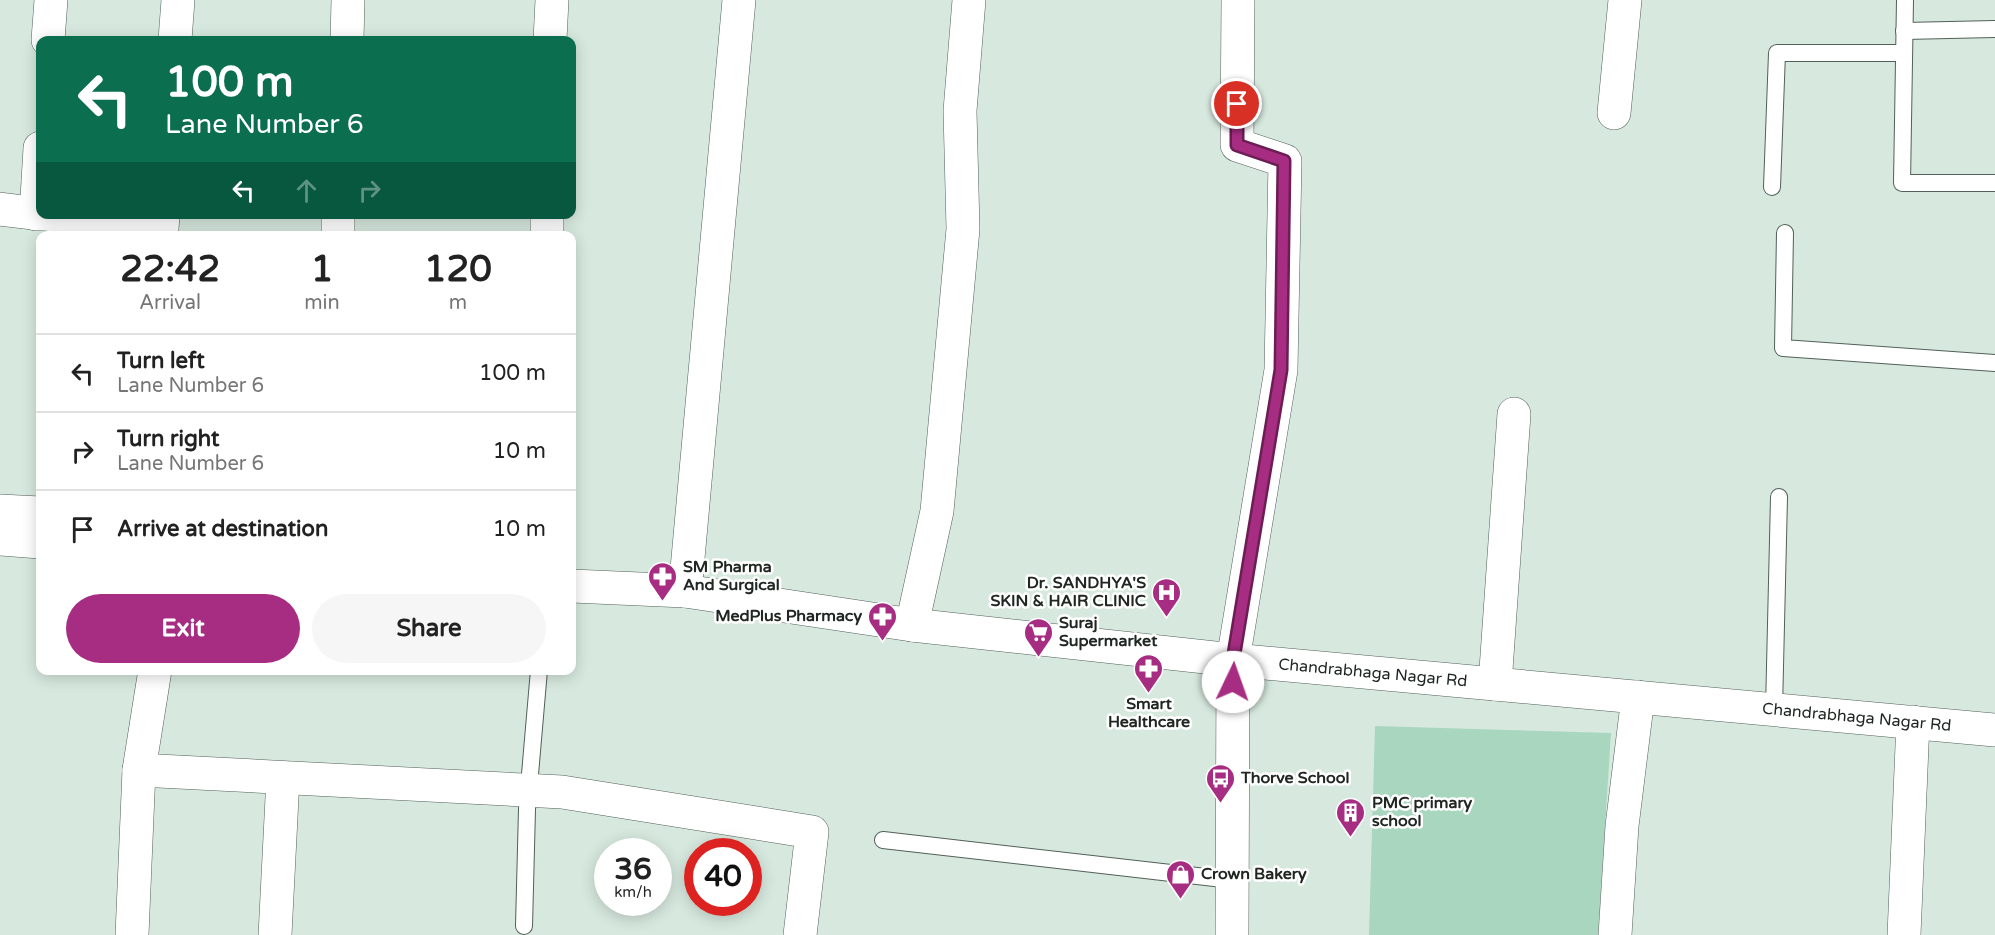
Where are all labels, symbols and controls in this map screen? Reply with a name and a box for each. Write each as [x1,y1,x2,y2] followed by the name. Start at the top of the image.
[165,57,294,108] text: 100 m
[66,60,144,138] icon: left
[1211,78,1262,129] pin
[1220,87,1253,120] icon: arrive
[165,108,364,141] text: Lane Number 6
[227,174,260,207] icon: left
[290,174,323,207] icon: ahead
[353,174,386,207] icon: right
[120,248,220,291] text: 22:42
[311,248,333,291] text: 1
[424,248,492,291] text: 120
[139,291,201,315] text: Arrival
[304,291,340,315] text: min
[449,291,467,315] text: m
[117,348,205,374] text: Turn left
[66,357,99,390] icon: left
[479,360,546,386] text: 100 m
[117,374,264,398] text: Lane Number 6
[117,426,219,452] text: Turn right
[66,435,99,468] icon: right
[492,438,546,464] text: 10 m
[117,452,264,476] text: Lane Number 6
[66,513,99,546] icon: arrive
[117,516,328,542] text: Arrive at destination
[492,516,546,542] text: 10 m
[683,557,780,595] place label: SM Pharma And Surgical
[646,560,678,602] pharmacy icon: SM Pharma And Surgical
[990,573,1146,611] place label: Dr. SANDHYA'S SKIN & HAIR CLINIC
[1151,576,1183,618] hospital icon: Dr. SANDHYA'S SKIN & HAIR CLINIC
[66,594,300,663] button: Exit
[312,594,546,663] button: Share
[867,600,899,642] pharmacy icon: MedPlus Pharmacy
[715,606,862,626] place label: MedPlus Pharmacy
[1059,613,1158,651] place label: Suraj Supermarket
[1022,616,1054,658] supermarket icon: Suraj Supermarket
[1201,650,1265,714] position arrow
[1133,652,1165,694] pharmacy icon: Smart Healthcare
[1277,654,1468,691] street label: Chandrabhaga Nagar Rd
[1108,694,1190,732] place label: Smart Healthcare
[1761,699,1952,736] street label: Chandrabhaga Nagar Rd
[1204,762,1236,804] bus stop icon: Thorve School
[1240,768,1349,788] place label: Thorve School
[1372,793,1473,831] place label: PMC primary school
[1335,796,1367,838] building icon: PMC primary school
[684,838,762,916] speed limit sign: 40
[614,851,652,888] text: 36
[1164,858,1196,900] shop icon: Crown Bakery
[1201,864,1307,884] place label: Crown Bakery
[614,883,652,901] text: km/h

